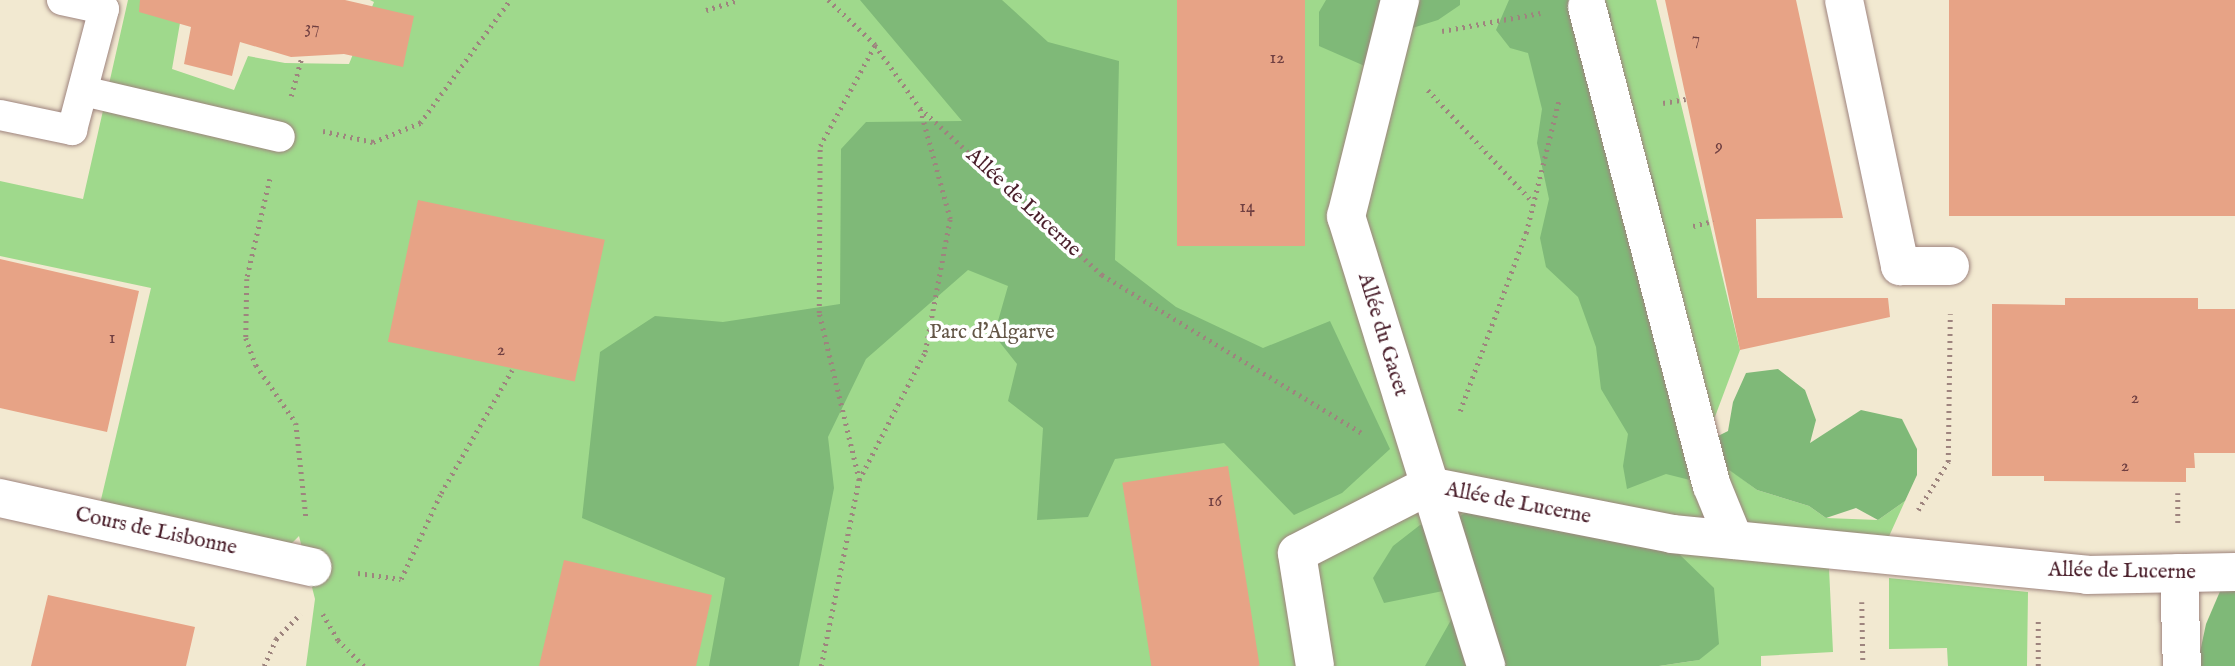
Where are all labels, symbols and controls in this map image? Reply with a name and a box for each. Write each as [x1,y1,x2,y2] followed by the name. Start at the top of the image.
[304,18,320,40] house number: 37
[1692,29,1700,51] house number: 7
[1269,48,1285,70] house number: 12
[1715,136,1723,158] house number: 9
[960,143,1086,263] street label: Allée de Lucerne
[1239,197,1255,219] house number: 14
[1351,270,1413,400] street label: Allée du Gacet
[929,320,1055,346] park label: Parc d'Algarve
[109,328,115,350] house number: 1
[497,340,505,362] house number: 2
[2131,388,2139,410] house number: 2
[2121,456,2129,478] house number: 2
[1443,478,1593,530] street label: Allée de Lucerne
[1208,491,1222,513] house number: 16
[73,503,239,561] street label: Cours de Lisbonne
[2048,558,2196,586] street label: Allée de Lucerne

